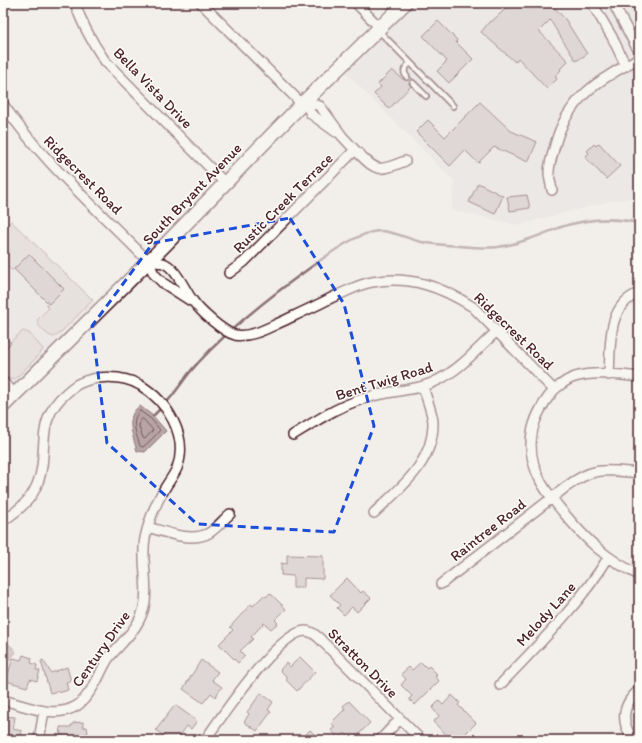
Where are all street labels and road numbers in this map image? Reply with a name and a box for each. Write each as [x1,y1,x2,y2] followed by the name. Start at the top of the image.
[110,44,196,132] street label: Bella Vista Drive
[40,132,127,219] street label: Ridgecrest Road
[139,139,245,249] street label: South Bryant Avenue
[229,149,337,257] street label: Rustic Creek Terrace
[470,288,558,374] street label: Ridgecrest Road
[333,358,435,404] street label: Bent Twig Road
[446,494,530,565] street label: Raintree Road
[512,578,580,650] street label: Melody Lane
[68,607,134,691] street label: Century Drive
[324,624,402,702] street label: Stratton Drive

